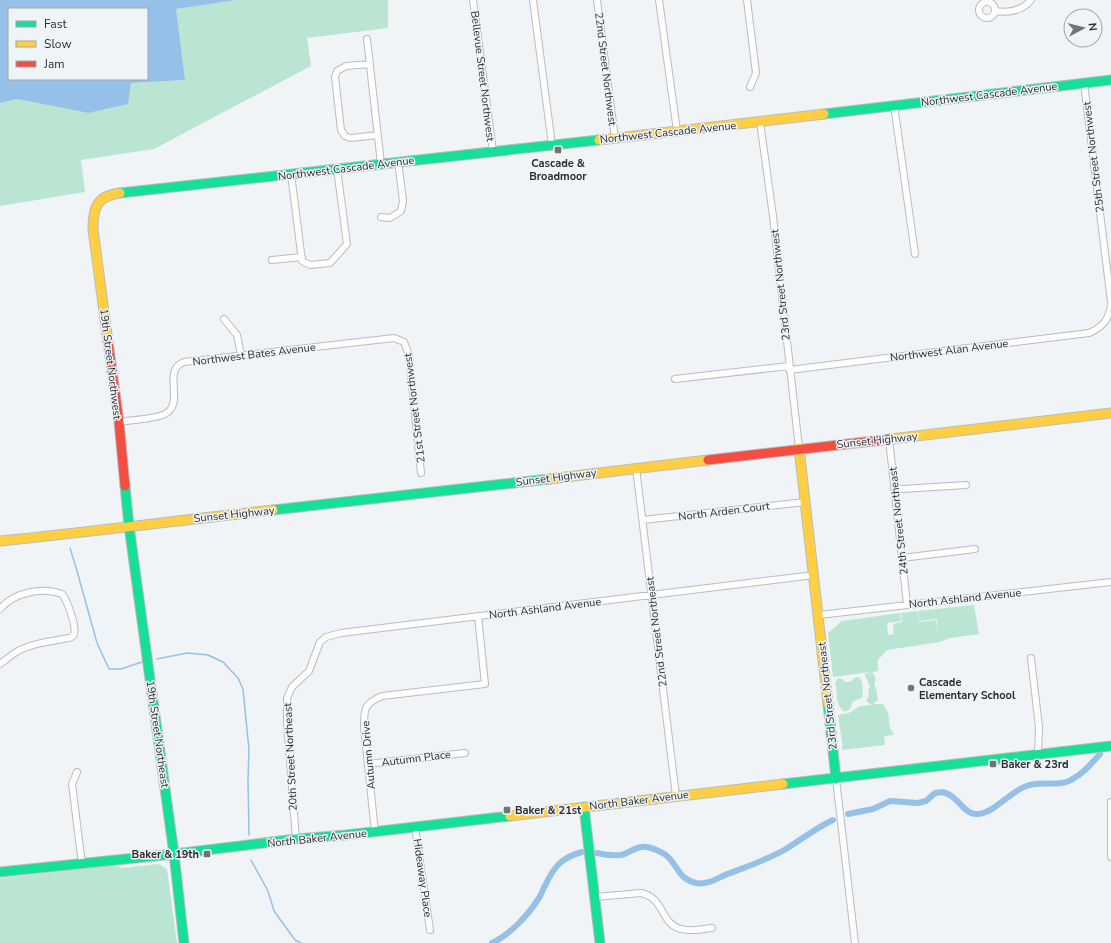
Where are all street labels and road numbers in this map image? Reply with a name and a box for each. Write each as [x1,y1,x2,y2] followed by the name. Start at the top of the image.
[467,10,498,142] street label: Bellevue Street Northwest
[591,11,620,127] street label: 22nd Street Northwest
[920,79,1058,110] street label: Northwest Cascade Avenue
[1079,100,1108,213] street label: 25th Street Northwest
[599,118,737,147] street label: Northwest Cascade Avenue
[277,153,415,184] street label: Northwest Cascade Avenue
[767,228,794,341] street label: 23rd Street Northwest
[96,308,125,421] street label: 19th Street Northwest
[889,336,1009,365] street label: Northwest Alan Avenue
[192,339,317,369] street label: Northwest Bates Avenue
[400,352,429,464] street label: 21st Street Northwest
[836,429,919,452] street label: Sunset Highway
[515,465,598,490] street label: Sunset Highway
[885,466,912,576] street label: 24th Street Northeast
[677,498,771,525] street label: North Arden Court
[193,503,276,526] street label: Sunset Highway
[642,576,671,688] street label: 22nd Street Northeast
[908,585,1022,612] street label: North Ashland Avenue
[488,594,602,623] street label: North Ashland Avenue
[814,641,841,751] street label: 23rd Street Northeast
[143,679,172,789] street label: 19th Street Northeast
[280,702,301,811] street label: 20th Street Northeast
[358,720,379,790] street label: Autumn Drive
[381,747,452,770] street label: Autumn Place
[588,787,690,814] street label: North Baker Avenue
[266,826,368,851] street label: North Baker Avenue
[410,838,435,918] street label: Hideaway Place

